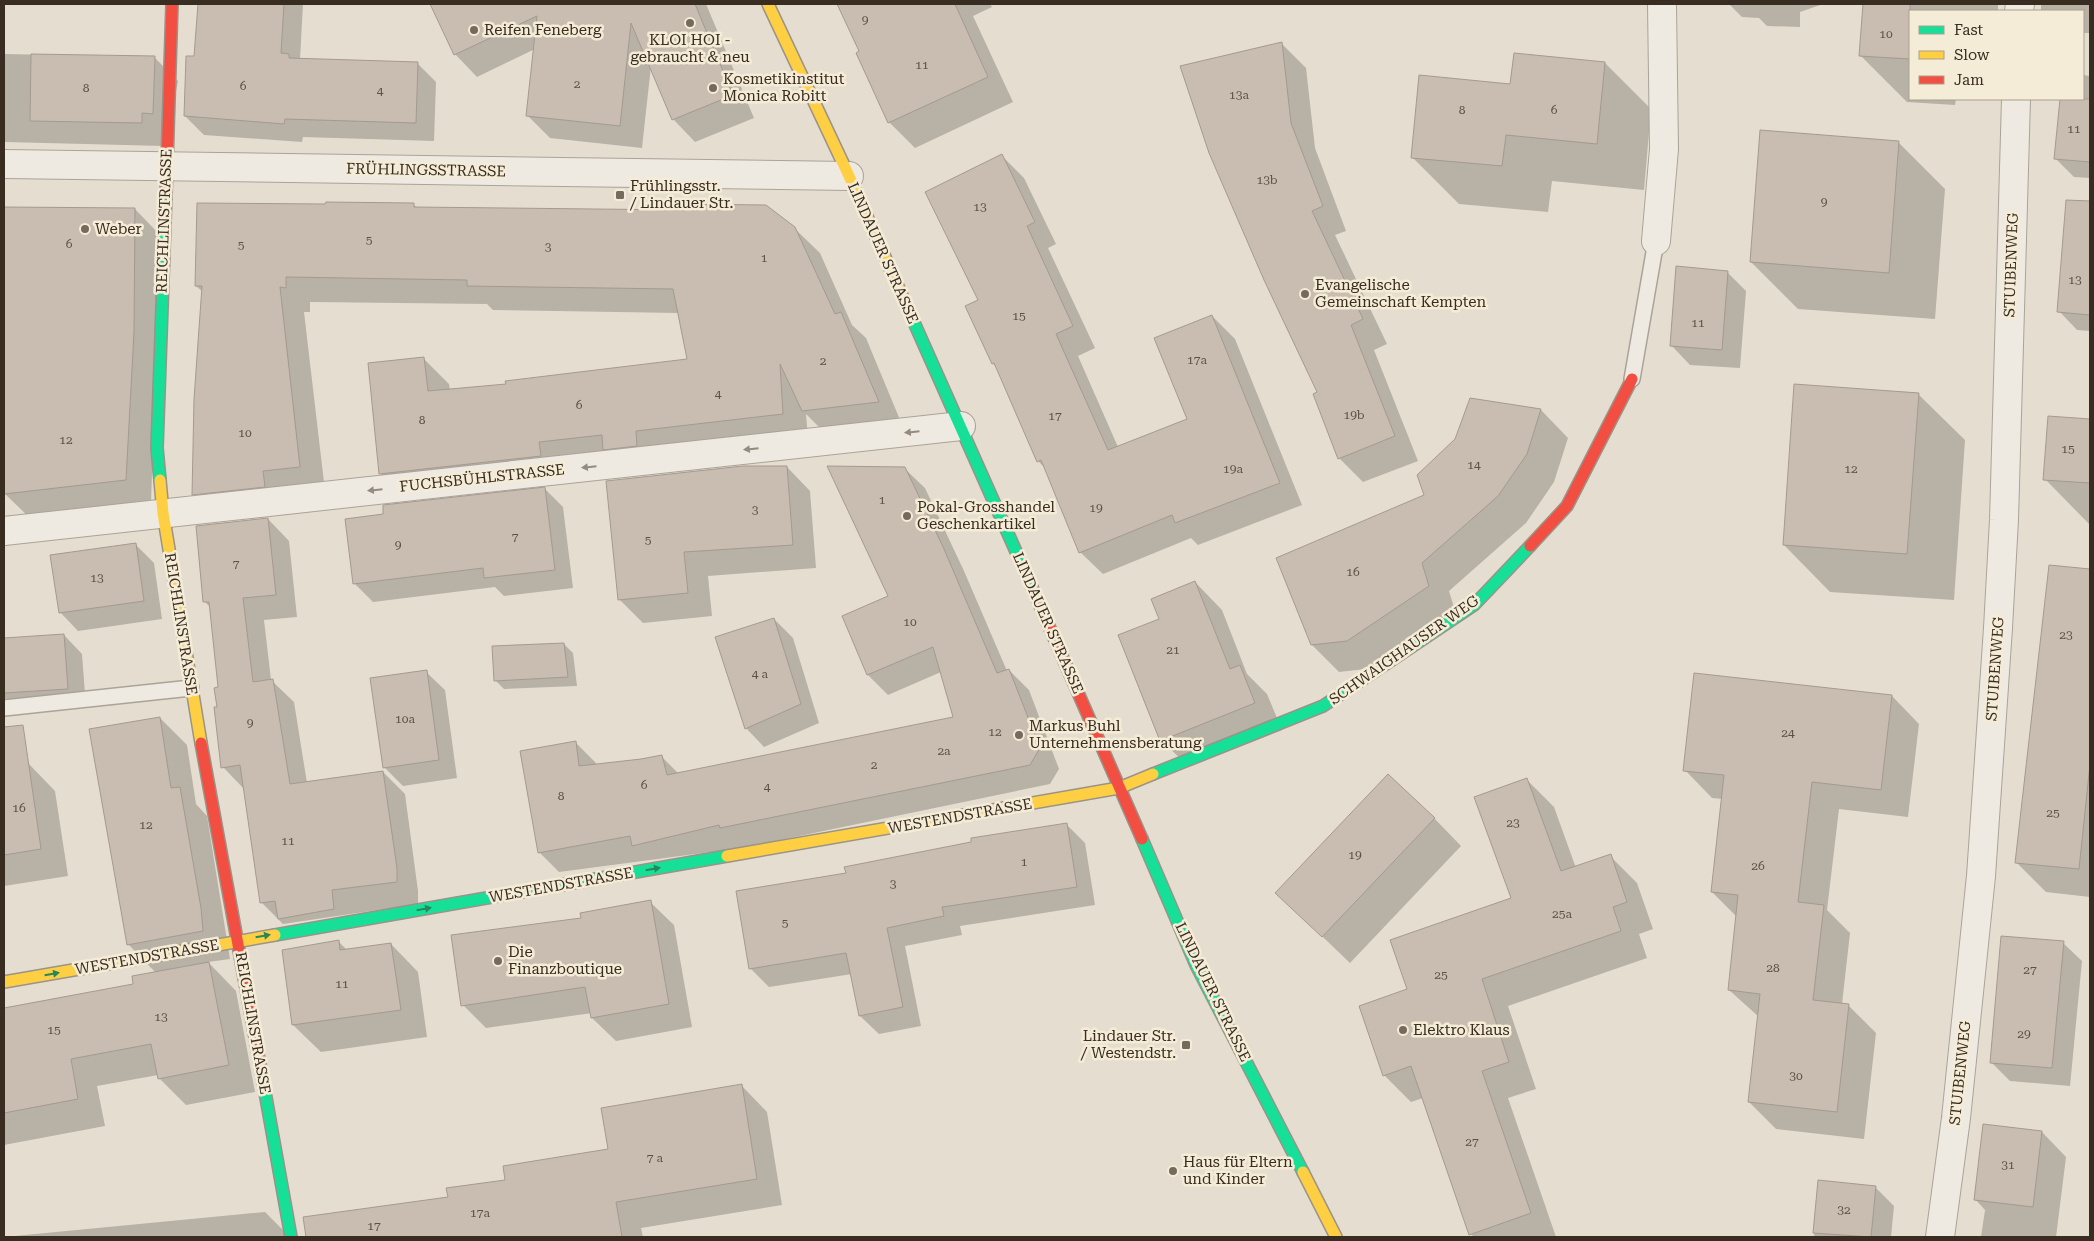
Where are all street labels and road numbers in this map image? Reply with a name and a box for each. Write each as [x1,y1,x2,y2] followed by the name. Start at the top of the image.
[152,149,176,293] street label: REICHLINSTRASSE
[346,160,506,180] street label: FRÜHLINGSSTRASSE
[844,180,922,326] street label: LINDAUER STRASSE
[2000,212,2022,318] street label: STUIBENWEG
[399,460,565,496] street label: FUCHSBÜHLSTRASSE
[1009,550,1087,696] street label: LINDAUER STRASSE
[161,551,201,697] street label: REICHLINSTRASSE
[1326,591,1483,709] street label: SCHWAIGHAUSER WEG
[1982,616,2008,722] street label: STUIBENWEG
[887,794,1033,838] street label: WESTENDSTRASSE
[488,863,634,907] street label: WESTENDSTRASSE
[1171,919,1255,1065] street label: LINDAUER STRASSE
[74,935,220,979] street label: WESTENDSTRASSE
[232,950,274,1096] street label: REICHLINSTRASSE
[1946,1020,1974,1126] street label: STUIBENWEG

